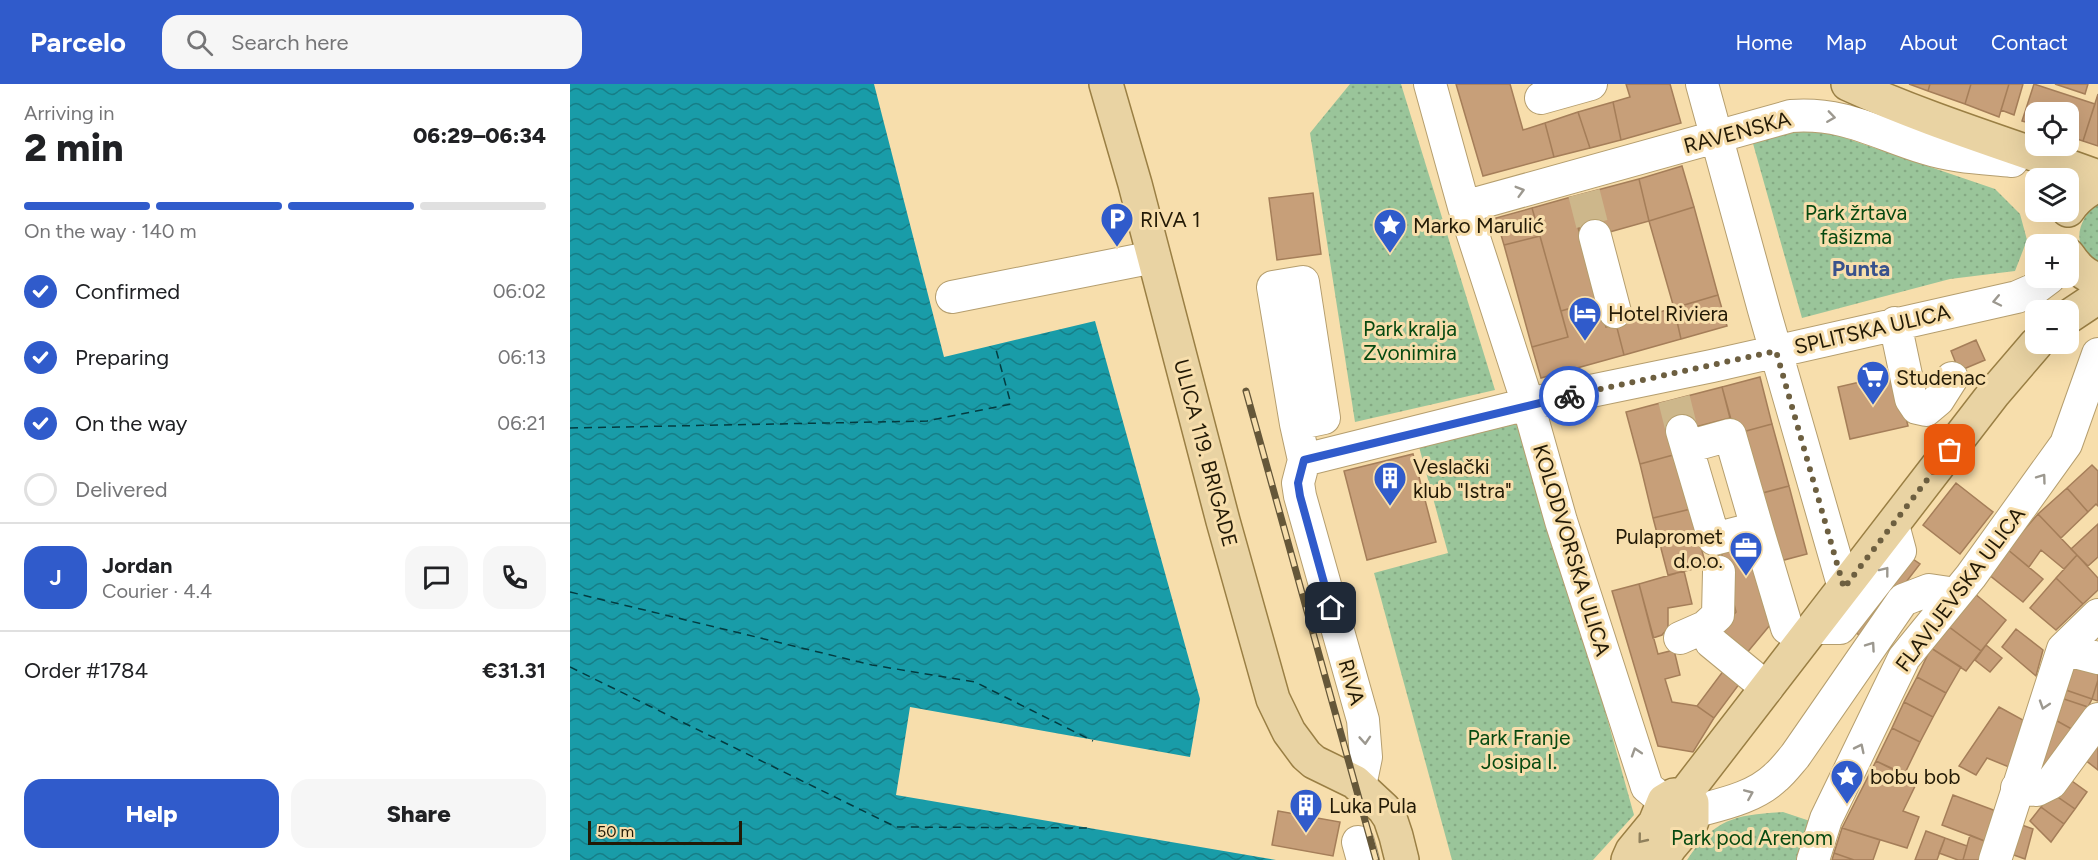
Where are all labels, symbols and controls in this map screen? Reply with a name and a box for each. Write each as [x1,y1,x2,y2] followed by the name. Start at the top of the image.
[162,15,582,69] search box
[30,25,126,59] text: Parcelo
[183,26,216,59] icon: search
[231,29,349,56] text: Search here
[1736,30,1793,55] text: Home
[1826,30,1867,55] text: Map
[1900,30,1958,55] text: About
[1991,30,2068,55] text: Contact
[24,101,114,125] text: Arriving in
[2025,102,2079,354] map controls
[2025,102,2079,156] button: locate
[1681,106,1793,158] street label: RAVENSKA
[1826,110,1835,122] one-way arrow
[413,122,546,149] text: 06:29–06:34
[24,124,124,171] text: 2 min
[2025,168,2079,222] button: layers
[1515,186,1525,199] one-way arrow
[1805,200,1907,249] park label: Park žrtava fašizma
[1099,201,1135,248] parking icon: RIVA 1
[1140,207,1201,232] place label: RIVA 1
[1372,207,1408,254] place icon: Marko Marulić
[1413,213,1544,238] place label: Marko Marulić
[24,219,197,243] text: On the way · 140 m
[2025,234,2079,288] button: +
[1832,255,1890,282] district label: Punta
[24,275,57,308] icon: check
[75,278,180,305] text: Confirmed
[493,279,546,303] text: 06:02
[1992,294,2002,307] one-way arrow
[1567,295,1603,342] hotel icon: Hotel Riviera
[1792,299,1952,359] street label: SPLITSKA ULICA
[2025,300,2079,354] button: −
[1608,301,1728,326] place label: Hotel Riviera
[1363,316,1457,365] park label: Park kralja Zvonimira
[24,341,57,374] icon: check
[75,344,169,371] text: Preparing
[498,345,546,369] text: 06:13
[1169,356,1243,550] street label: ULICA 119. BRIGADE
[1855,359,1891,406] supermarket icon: Studenac
[1896,365,1986,390] place label: Studenac
[1539,366,1599,426] courier
[1553,380,1586,413] icon: bike
[24,407,57,440] icon: check
[75,410,187,437] text: On the way
[497,411,546,435] text: 06:21
[1924,424,1975,475] pin
[1933,433,1966,466] icon: bag
[1528,441,1616,659] street label: KOLODVORSKA ULICA
[1413,454,1512,503] place label: Veslački klub "Istra"
[1372,460,1408,507] building icon: Veslački klub "Istra"
[2035,474,2046,485] one-way arrow
[75,476,168,503] text: Delivered
[1890,502,2030,676] street label: FLAVIJEVSKA ULICA
[1615,524,1723,573] place label: Pulapromet d.o.o.
[1728,530,1764,577] office icon: Pulapromet d.o.o.
[405,546,468,609] button: chat
[483,546,546,609] button: phone
[102,552,173,579] text: Jordan
[49,564,62,591] text: J
[1878,566,1889,577] one-way arrow
[102,579,212,603] text: Courier · 4.4
[1305,582,1356,633] pin
[1314,591,1347,624] icon: home
[1864,641,1875,652] one-way arrow
[1334,656,1370,708] street label: RIVA
[24,657,148,684] text: Order #1784
[482,657,546,684] text: €31.31
[2039,699,2052,710] one-way arrow
[1468,725,1570,774] park label: Park Franje Josipa I.
[1358,735,1371,744] one-way arrow
[1853,744,1865,755] one-way arrow
[1631,747,1643,758] one-way arrow
[1829,758,1865,805] place icon: bobu bob
[1870,764,1961,789] place label: bobu bob
[24,779,279,848] button: Help
[291,779,546,848] button: Share
[1288,787,1324,834] building icon: Luka Pula
[1743,789,1754,801] one-way arrow
[1329,793,1417,818] place label: Luka Pula
[588,818,742,846] scale bar
[597,822,634,841] text: 50 m
[1671,825,1833,850] park label: Park pod Arenom
[1638,833,1649,844] one-way arrow

